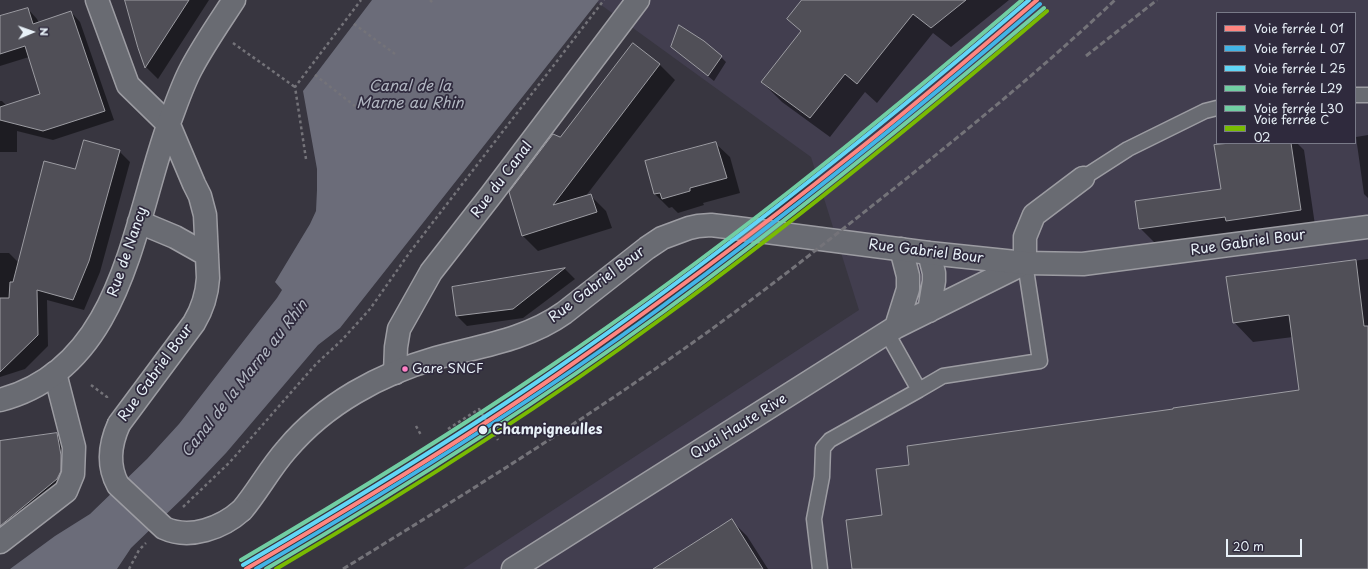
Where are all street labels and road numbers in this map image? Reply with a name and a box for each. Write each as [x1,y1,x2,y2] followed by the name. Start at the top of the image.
[468,139,536,221] street label: Rue du Canal
[105,205,151,299] street label: Rue de Nancy
[1189,227,1307,259] street label: Rue Gabriel Bour
[867,237,985,267] street label: Rue Gabriel Bour
[546,243,648,327] street label: Rue Gabriel Bour
[115,321,197,425] street label: Rue Gabriel Bour
[688,391,790,463] street label: Quai Haute Rive

